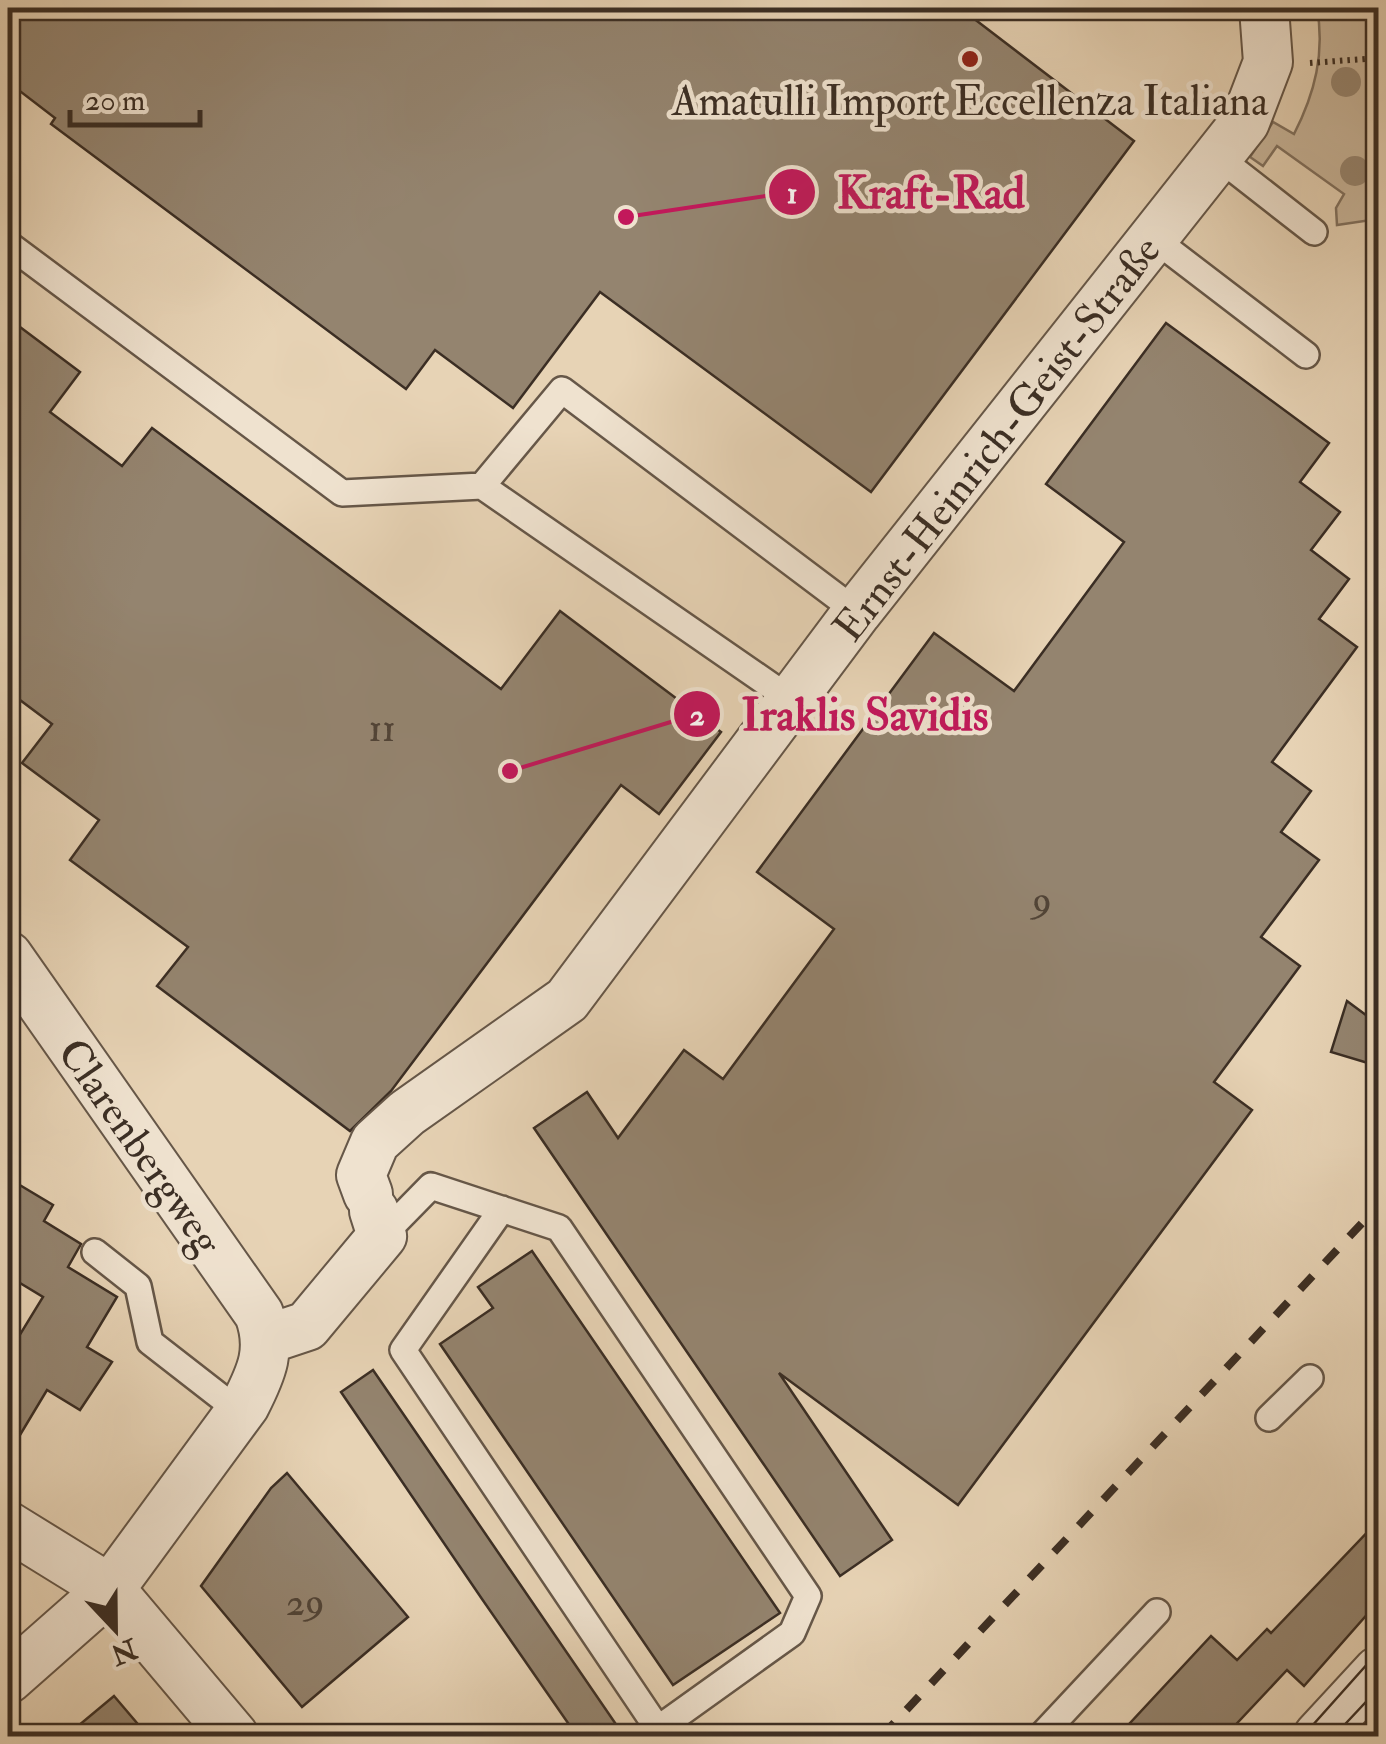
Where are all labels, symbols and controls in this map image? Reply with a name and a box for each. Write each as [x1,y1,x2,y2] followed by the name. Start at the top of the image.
[959,48,981,70] marker: Amatulli Import Eccellenza Italiana
[70,65,200,127] scale bar
[671,76,1269,128] place label: Amatulli Import Eccellenza Italiana
[85,82,145,119] text: 20 m
[767,155,1044,230] callout: Kraft-Rad
[837,166,1026,222] text: Kraft-Rad
[787,175,797,212] text: 1
[823,226,1172,653] street label: Ernst-Heinrich-Geist-Straße
[672,677,1009,752] callout: Iraklis Savidis
[742,688,988,744] text: Iraklis Savidis
[689,697,705,734] text: 2
[368,705,396,753] house number: 11
[1029,877,1052,925] house number: 9
[46,1029,234,1266] street label: Clarenbergweg
[65,1579,165,1679] north arrow
[286,1579,324,1627] house number: 29
[105,1629,143,1672] text: N

